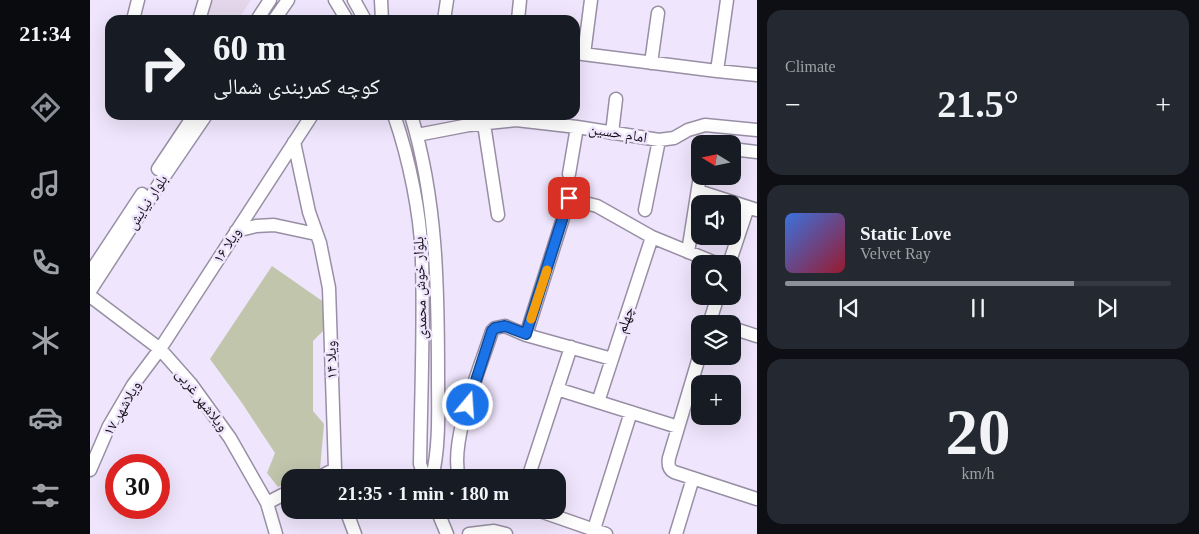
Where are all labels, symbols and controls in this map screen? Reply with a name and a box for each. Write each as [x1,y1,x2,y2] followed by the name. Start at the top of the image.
[19,21,71,46] text: 21:34
[213,29,286,68] text: 60 m
[130,35,195,100] icon: right
[785,58,836,75] text: Climate
[213,74,380,99] text: کوچه کمربندی شمالی
[937,83,1019,125] text: 21.5°
[785,89,801,120] text: −
[1155,89,1171,120] text: +
[28,90,63,125] icon: directions
[587,120,648,147] street label: امام حسین
[691,135,741,185] north arrow
[691,135,741,425] map controls
[28,167,63,202] icon: music
[124,172,172,233] street label: بلوار نیایش
[548,177,590,219] pin
[555,184,583,212] icon: arrive
[691,195,741,245] button: sound
[860,223,951,244] text: Static Love
[210,224,245,266] street label: ۱۶ ویلا
[410,236,432,340] street label: بلوار خوش محمدی
[28,245,63,280] icon: phone
[860,245,931,262] text: Velvet Ray
[691,255,741,305] button: search
[835,294,863,322] icon: previous
[964,294,992,322] icon: pause
[1093,294,1121,322] icon: next
[613,304,639,336] street label: چهلم
[691,315,741,365] button: layers
[28,323,63,358] icon: climate
[322,340,341,380] street label: ۱۴ ویلا
[171,366,231,436] street label: ویلاشهر غربی
[691,375,741,425] button: +
[100,378,145,439] street label: ویلاشهر ۱۷
[441,378,493,430] position arrow
[946,396,1011,468] text: 20
[28,400,63,435] icon: car
[105,454,170,519] speed limit sign: 30
[962,465,994,482] text: km/h
[28,478,63,513] icon: filters
[338,483,509,504] text: 21:35 · 1 min · 180 m

